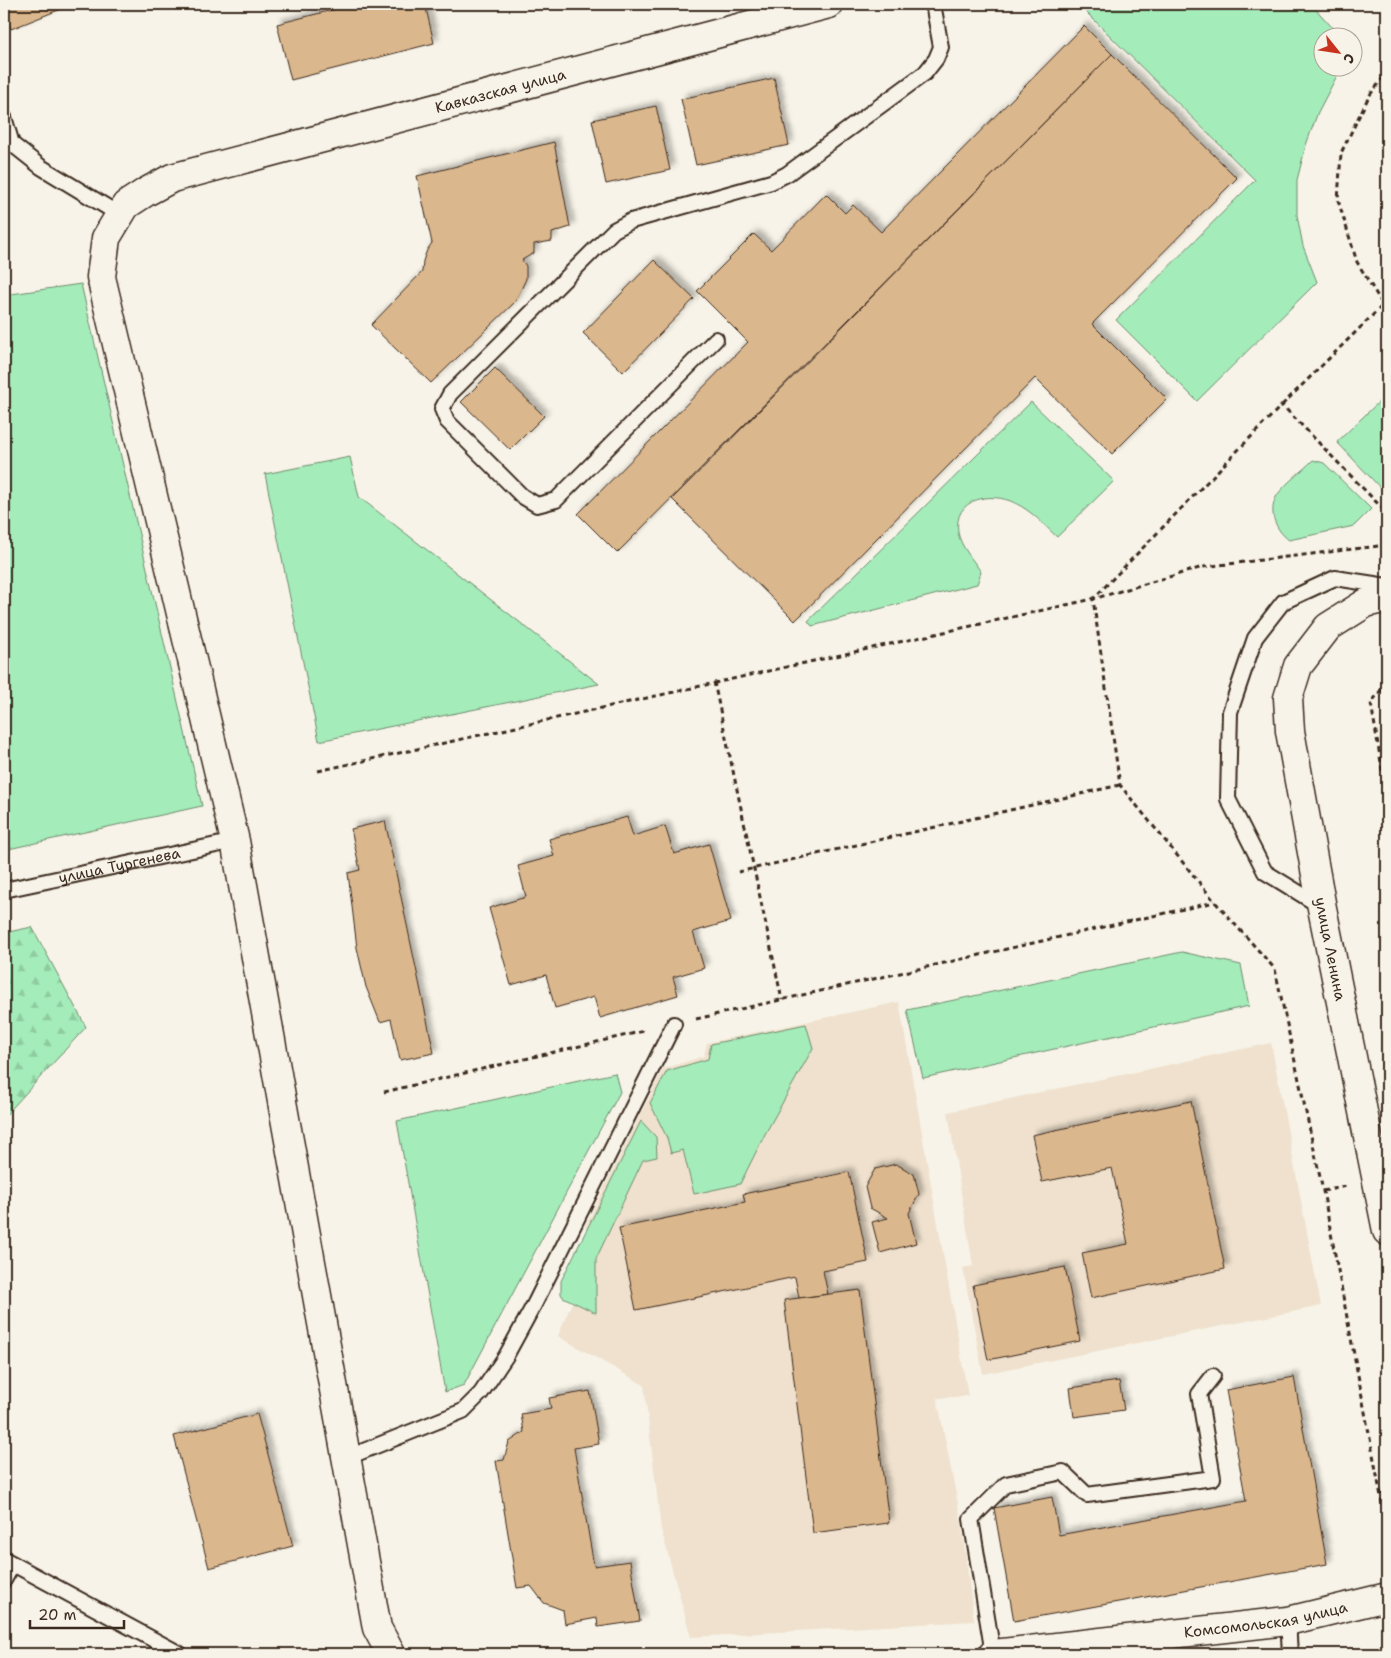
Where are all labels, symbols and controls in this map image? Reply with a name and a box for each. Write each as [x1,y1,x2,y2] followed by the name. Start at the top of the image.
[1314,28,1364,78] north arrow
[1339,50,1359,67] text: С
[433,64,569,118] street label: Кавказская улица
[57,843,183,888] street label: улица Тургенева
[1310,895,1351,1003] street label: улица Ленина
[1183,1597,1350,1643] street label: Комсомольская улица
[30,1598,124,1630] scale bar
[38,1605,77,1625] text: 20 m

